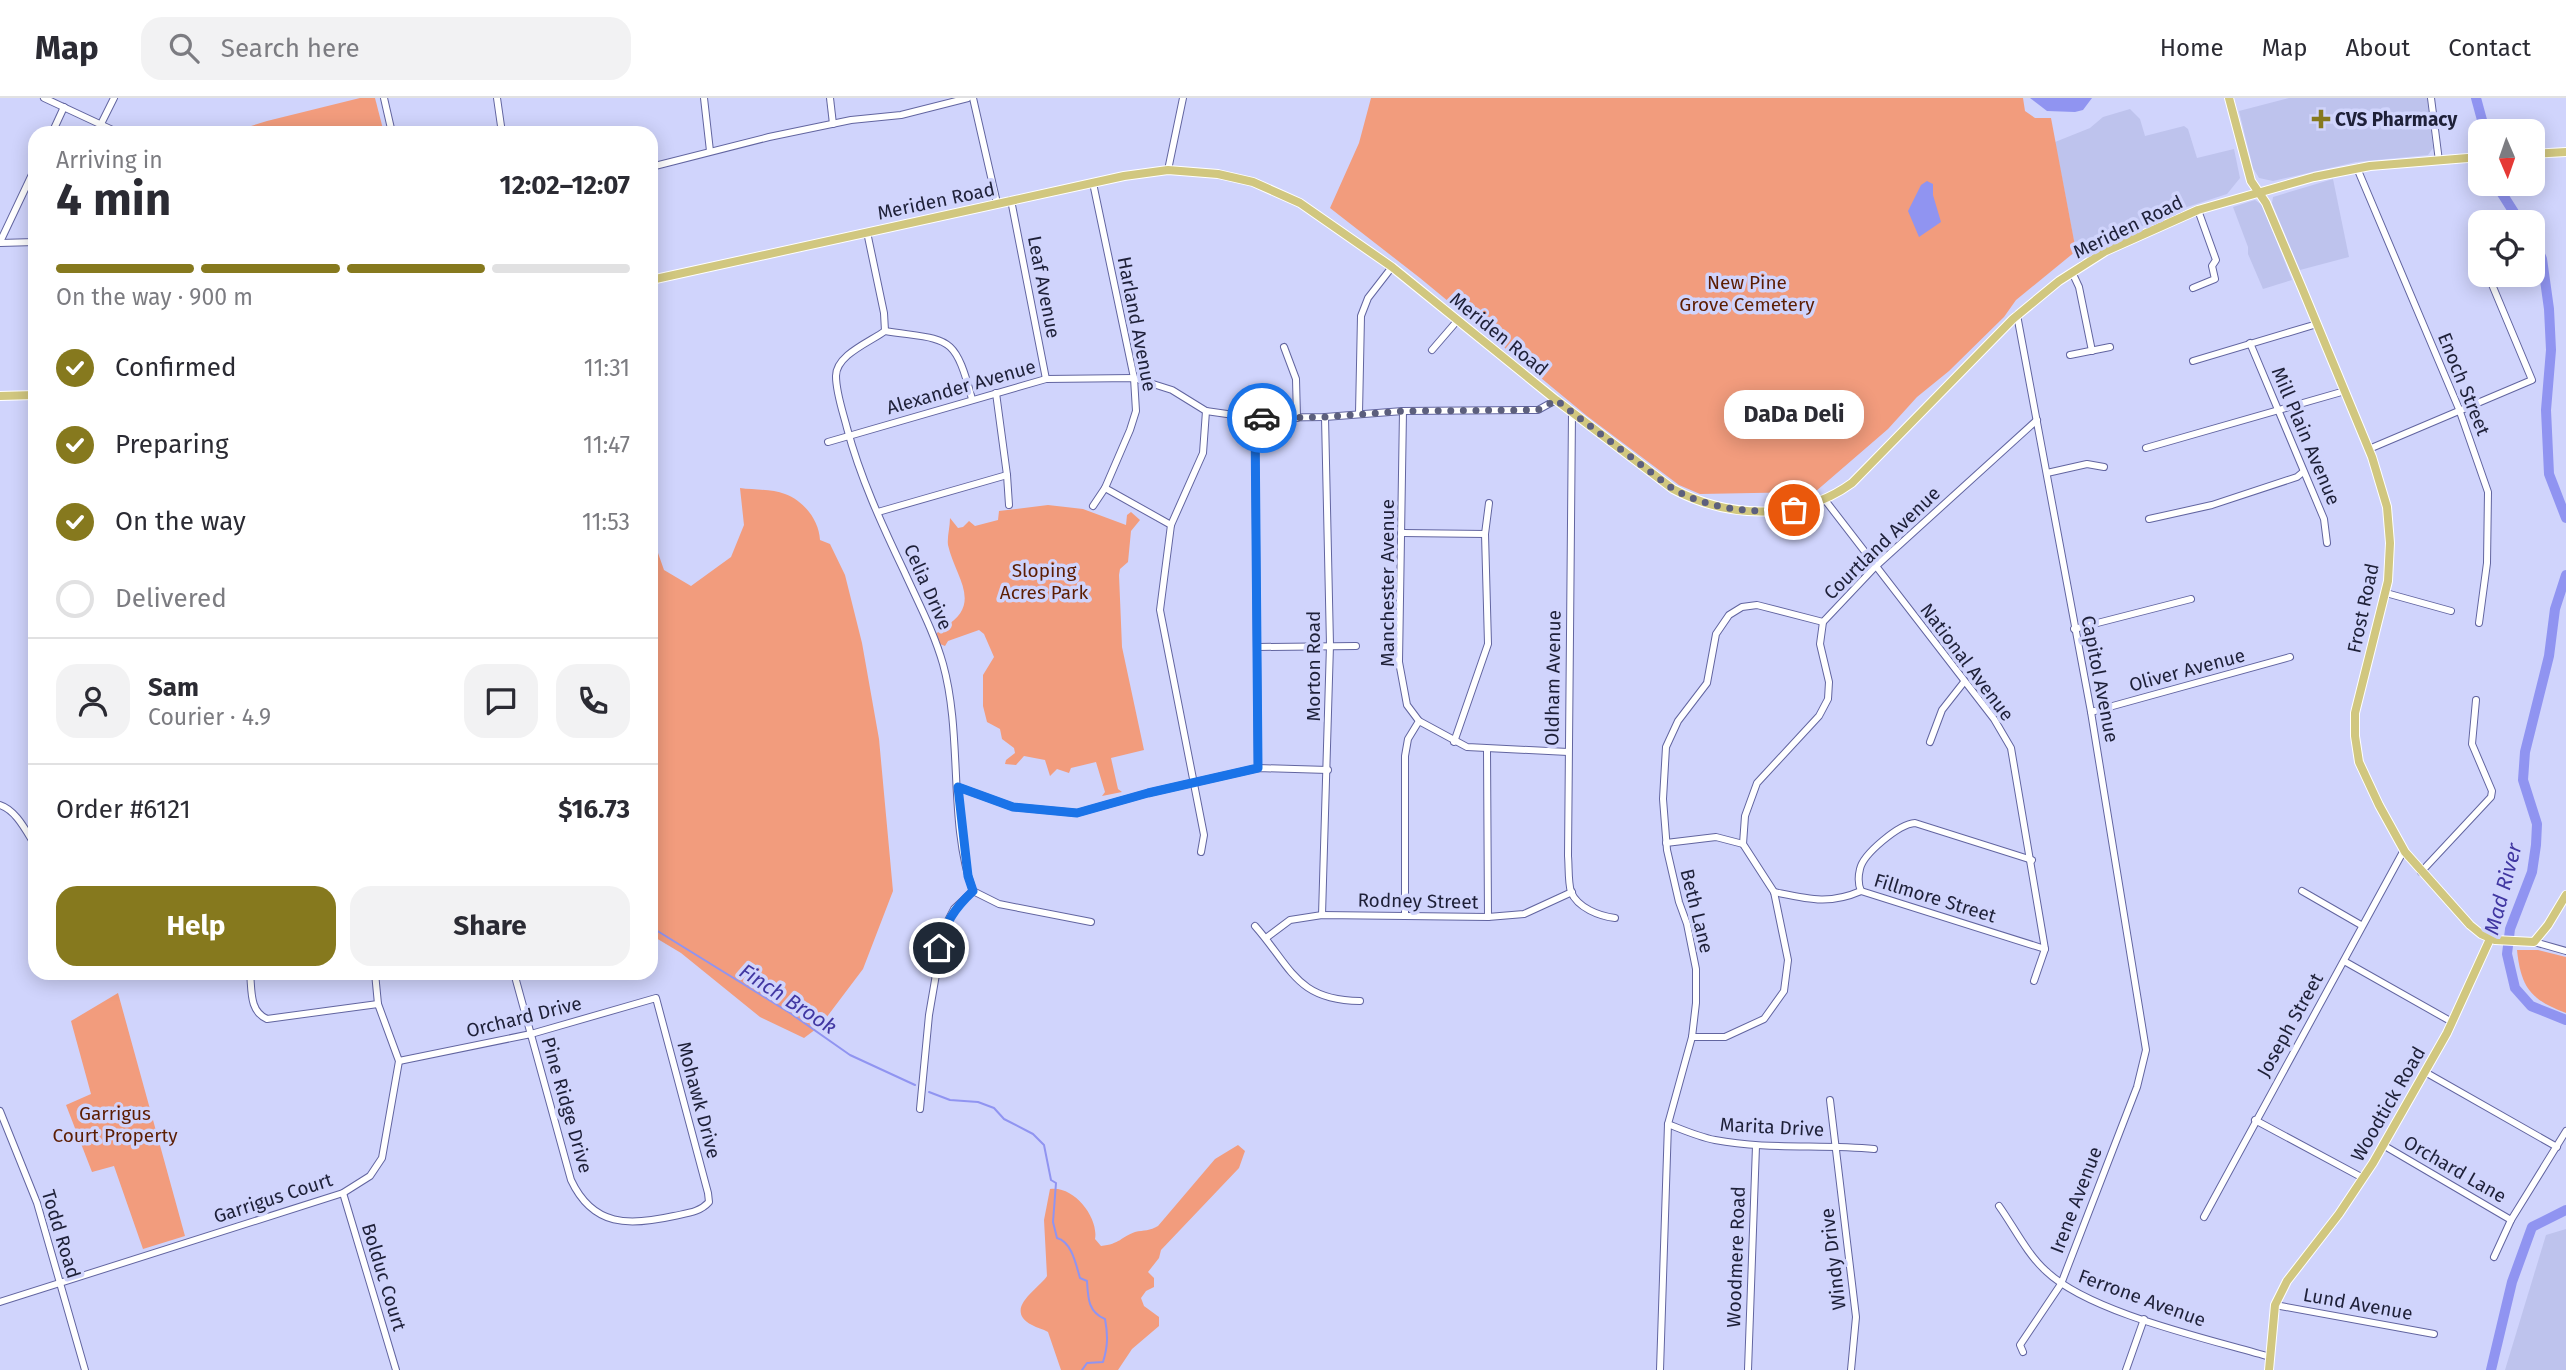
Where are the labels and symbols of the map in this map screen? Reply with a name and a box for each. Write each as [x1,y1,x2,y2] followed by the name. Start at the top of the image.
[2335,108,2457,131] place label: CVS Pharmacy
[2313,111,2329,127] marker: CVS Pharmacy
[2468,119,2544,196] north arrow
[875,177,997,225] street label: Meriden Road
[2069,190,2187,264] street label: Meriden Road
[1023,234,1065,340] street label: Leaf Avenue
[1113,255,1161,393] street label: Harland Avenue
[1679,271,1815,316] park label: New Pine Grove Cemetery
[1445,287,1553,381] street label: Meriden Road
[2433,329,2495,439] street label: Enoch Street
[884,355,1038,419] street label: Alexander Avenue
[2267,364,2345,508] street label: Mill Plain Avenue
[1227,383,1297,453] courier
[1724,391,1864,440] callout: DaDa Deli
[1764,480,1824,540] pin
[1819,482,1945,604] street label: Courtland Avenue
[1376,499,1399,667] street label: Manchester Avenue
[899,541,957,633] street label: Celia Drive
[1000,559,1088,604] park label: Sloping Acres Park
[2342,561,2384,655] street label: Frost Road
[1915,599,2019,725] street label: National Avenue
[1540,610,1566,746] street label: Oldham Avenue
[1302,611,1325,721] street label: Morton Road
[2076,614,2124,744] street label: Capitol Avenue
[2126,643,2248,697] street label: Oliver Avenue
[2478,840,2528,937] water label: Mad River
[1675,866,1719,956] street label: Beth Lane
[1871,869,1999,927] street label: Fillmore Street
[1357,888,1479,914] street label: Rodney Street
[909,918,969,978] pin
[734,958,842,1040] water label: Finch Brook
[2252,969,2328,1081] street label: Joseph Street
[464,992,584,1042] street label: Orchard Drive
[537,1034,597,1176] street label: Pine Ridge Drive
[672,1039,726,1161] street label: Mohawk Drive
[2346,1042,2430,1166] street label: Woodtick Road
[52,1102,178,1147] park label: Garrigus Court Property
[1719,1113,1825,1141] street label: Marita Drive
[2400,1130,2510,1208] street label: Orchard Lane
[2045,1143,2107,1257] street label: Irene Avenue
[211,1168,335,1228] street label: Garrigus Court
[1722,1186,1750,1328] street label: Woodmere Road
[37,1187,85,1281] street label: Todd Road
[1815,1207,1851,1311] street label: Windy Drive
[357,1220,411,1334] street label: Bolduc Court
[2075,1264,2209,1332] street label: Ferrone Avenue
[2301,1283,2415,1325] street label: Lund Avenue

